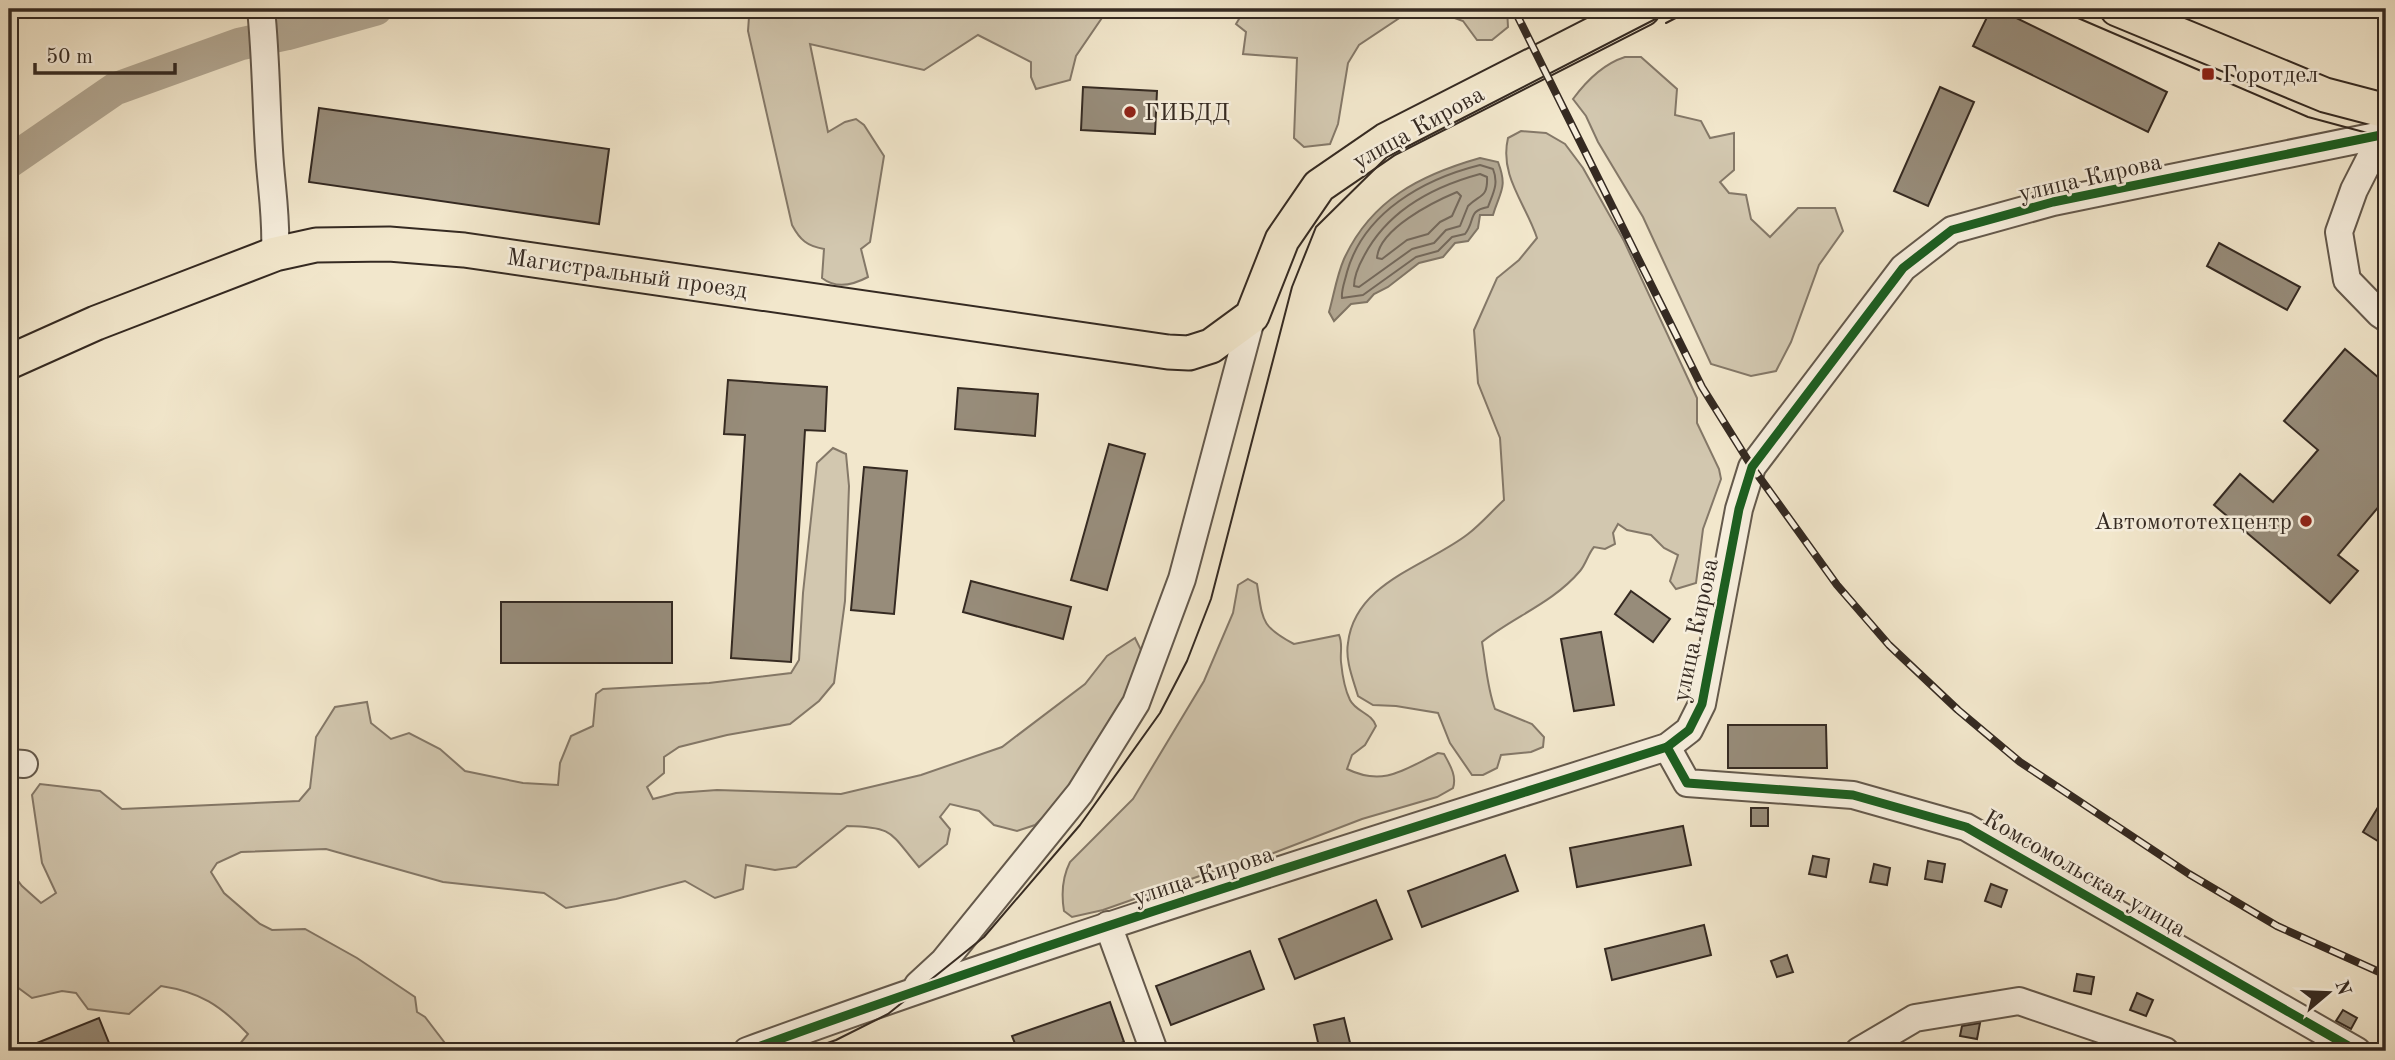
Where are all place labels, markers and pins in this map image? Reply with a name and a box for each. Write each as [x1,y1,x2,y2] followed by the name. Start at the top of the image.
[2222,64,2318,88] place label: Горотдел
[2200,66,2216,82] marker: Горотдел
[1144,102,1230,126] place label: ГИБДД
[1122,104,1138,120] marker: ГИБДД
[2094,511,2292,535] place label: Автомототехцентр
[2298,513,2314,529] marker: Автомототехцентр

